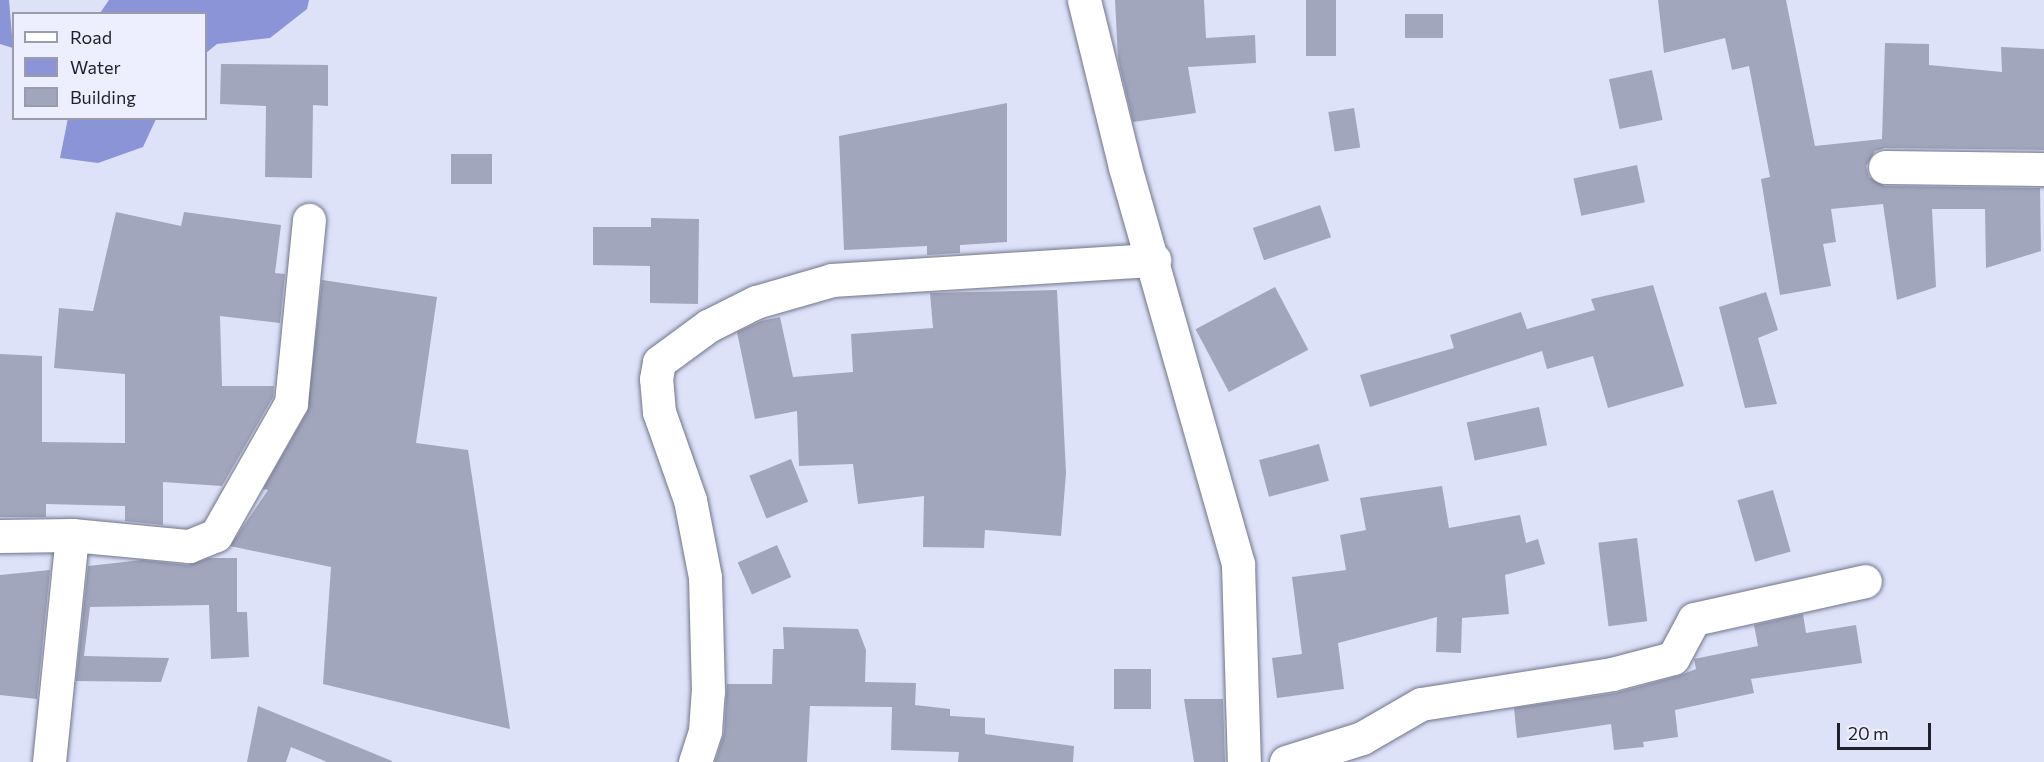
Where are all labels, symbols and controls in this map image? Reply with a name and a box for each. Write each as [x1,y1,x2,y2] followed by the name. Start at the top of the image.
[12,12,207,120] legend
[70,26,112,48] text: Road
[70,56,121,78] text: Water
[70,86,136,108] text: Building
[1840,711,1934,749] scale bar
[1848,722,1889,744] text: 20 m

